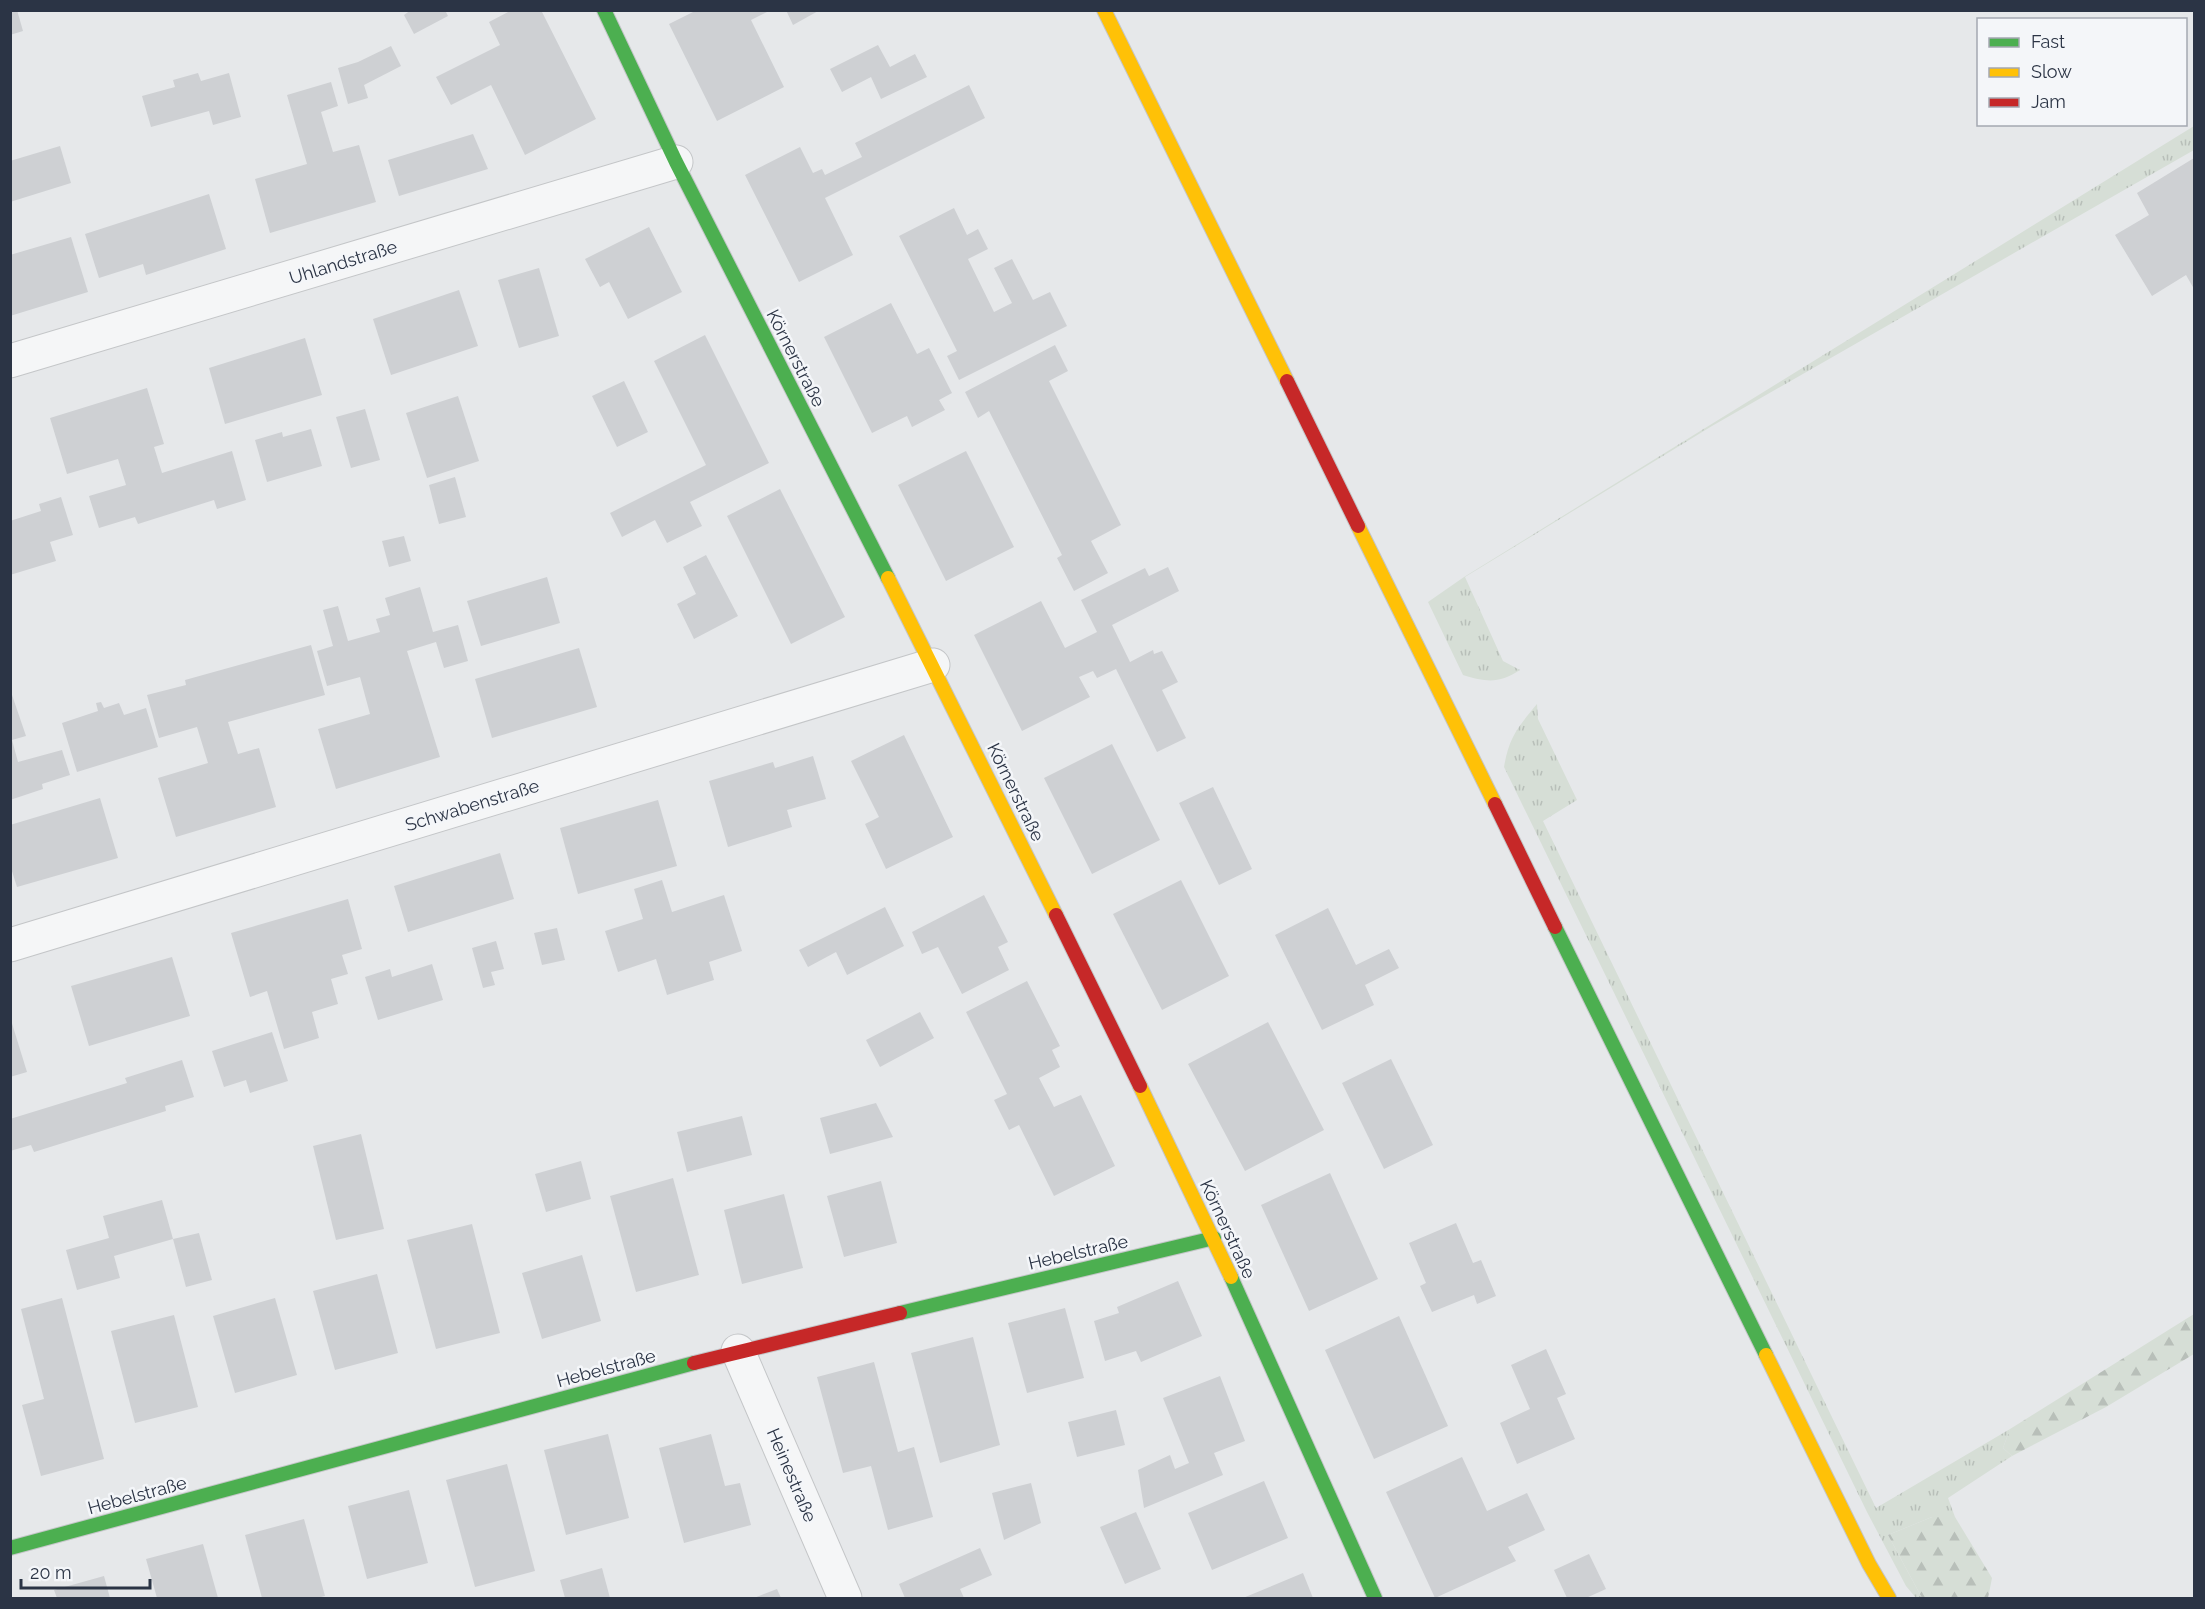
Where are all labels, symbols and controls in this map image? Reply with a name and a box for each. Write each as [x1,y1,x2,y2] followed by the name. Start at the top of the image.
[1977,18,2187,126] legend
[2031,31,2065,52] text: Fast
[2031,61,2072,82] text: Slow
[2031,91,2066,112] text: Jam
[287,236,400,288] street label: Uhlandstraße
[762,306,830,411] street label: Körnerstraße
[983,739,1049,845] street label: Körnerstraße
[403,775,542,835] street label: Schwabenstraße
[1196,1176,1260,1282] street label: Körnerstraße
[1026,1230,1130,1274] street label: Hebelstraße
[554,1345,658,1391] street label: Hebelstraße
[763,1425,821,1526] street label: Heinestraße
[85,1472,189,1518] street label: Hebelstraße
[21,1552,150,1590] scale bar
[30,1562,72,1583] text: 20 m

